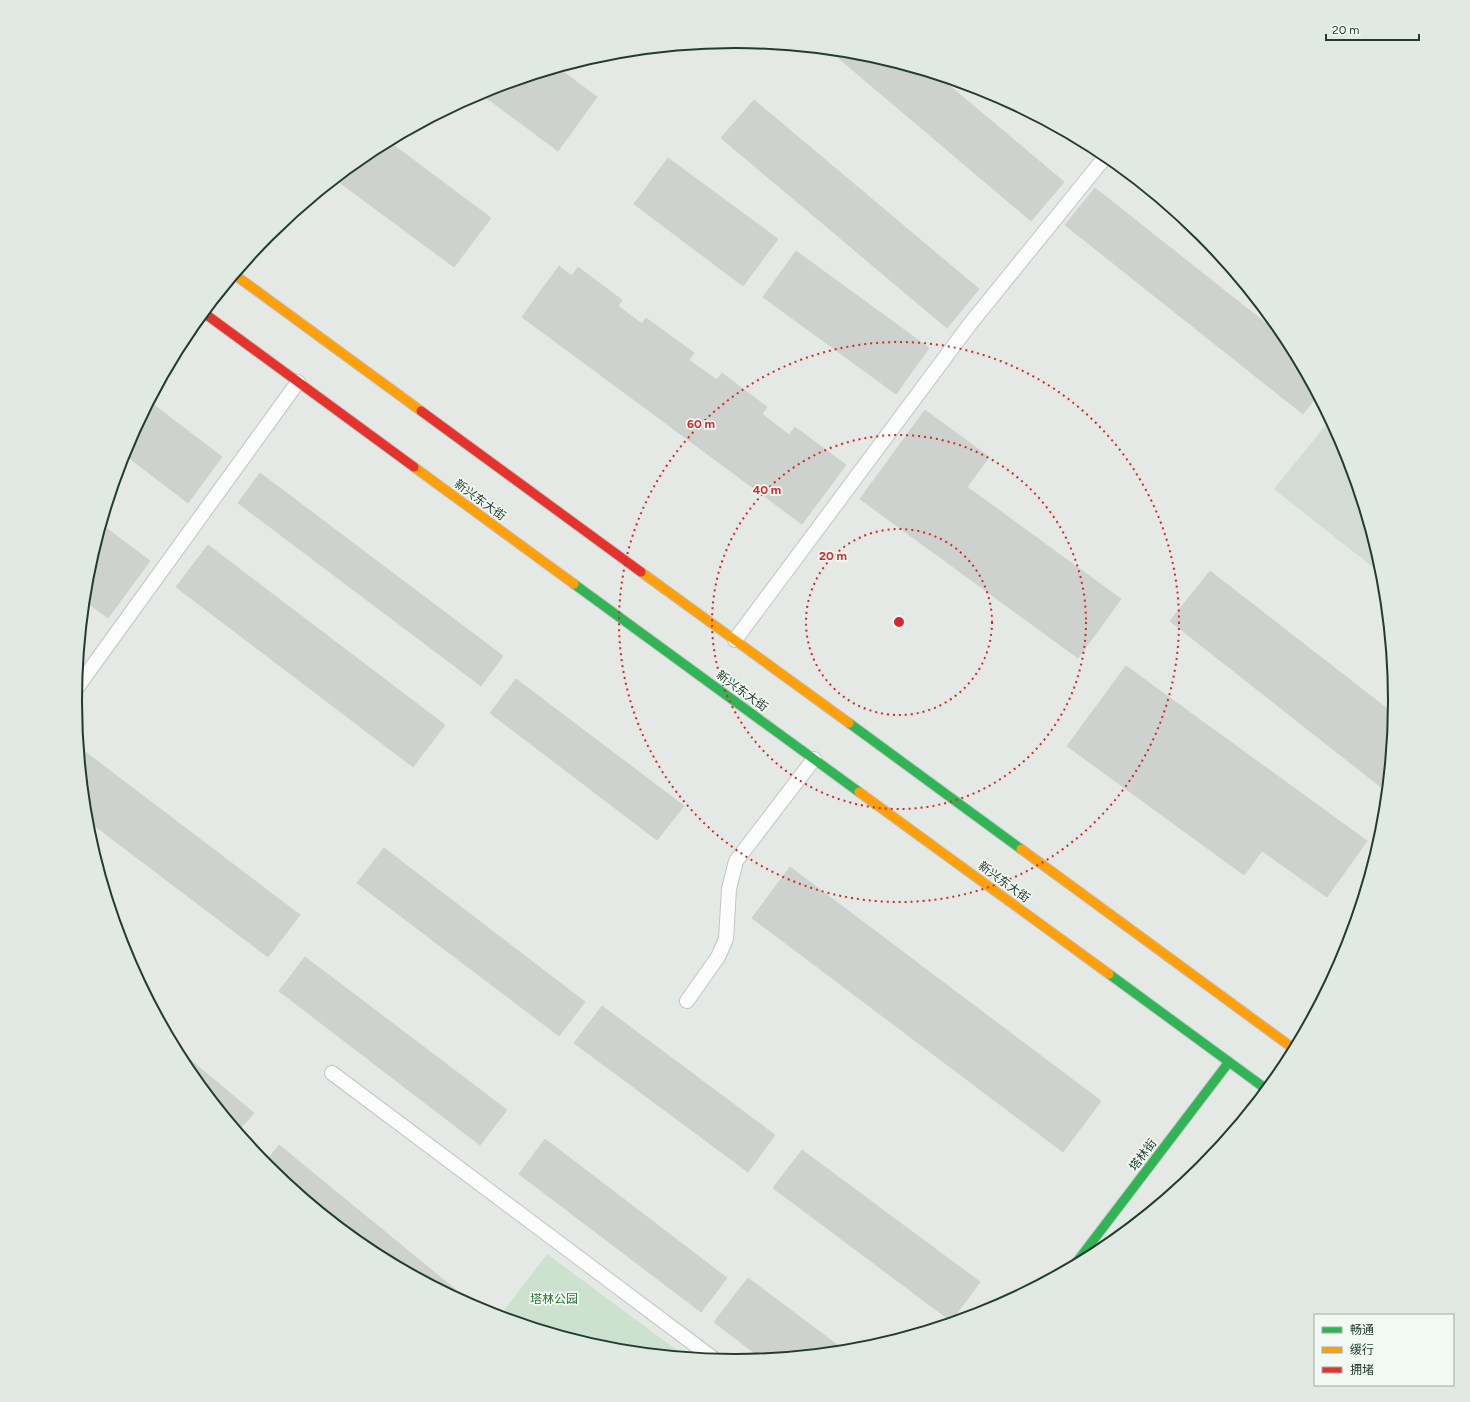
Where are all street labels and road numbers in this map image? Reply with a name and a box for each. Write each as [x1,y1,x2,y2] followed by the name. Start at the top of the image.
[452,477,508,523] street label: 新兴东大街
[714,668,770,714] street label: 新兴东大街
[976,859,1032,905] street label: 新兴东大街
[1127,1136,1159,1174] street label: 塔林街

